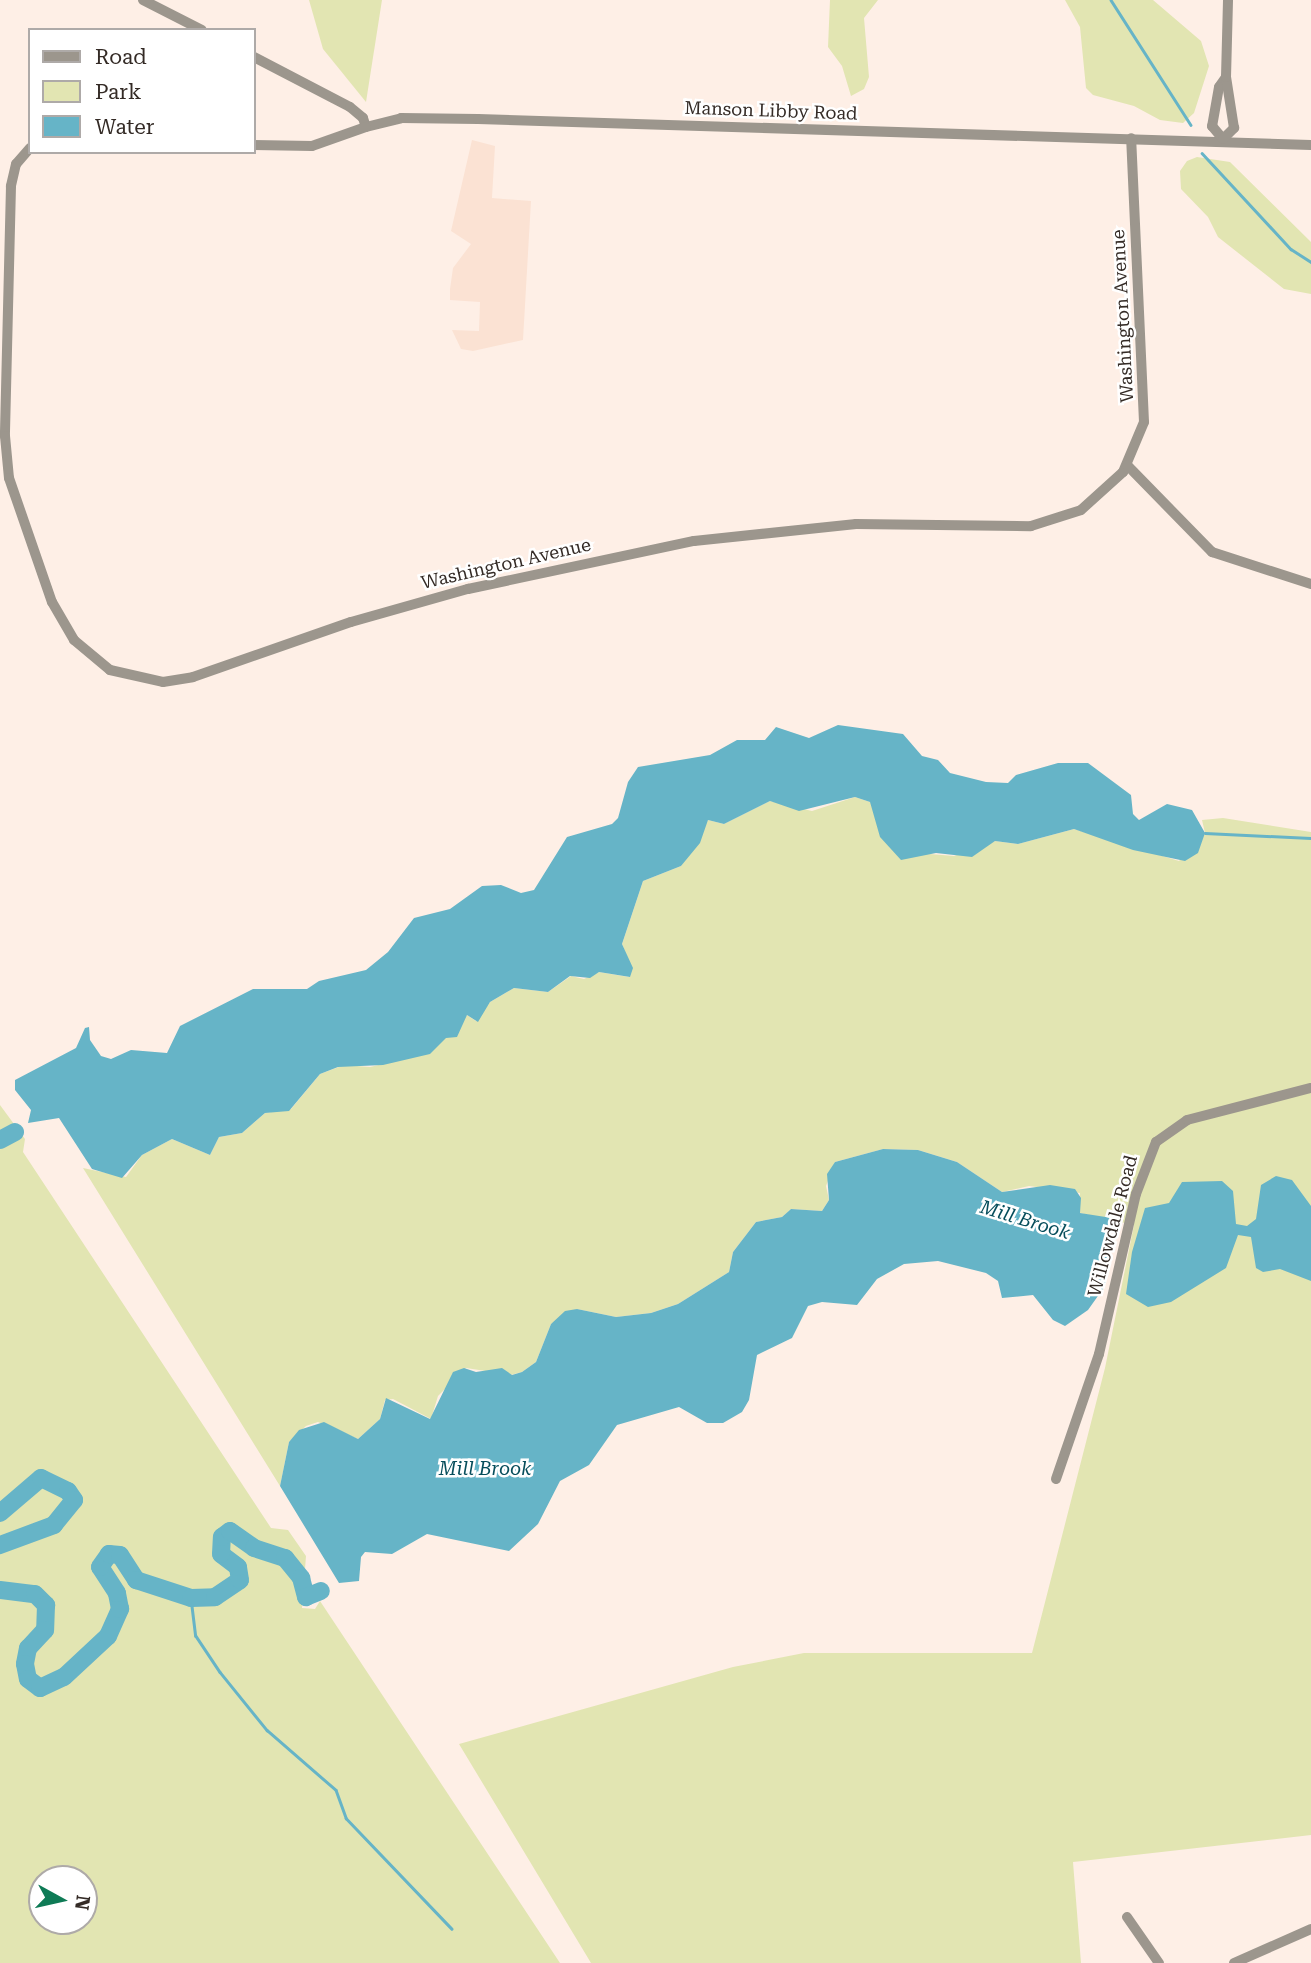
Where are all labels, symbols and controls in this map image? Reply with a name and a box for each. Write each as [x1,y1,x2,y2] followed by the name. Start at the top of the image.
[28,28,256,154] legend
[95,45,147,69] text: Road
[95,80,141,104] text: Park
[684,97,858,125] street label: Manson Libby Road
[95,115,154,139] text: Water
[1108,229,1138,403] street label: Washington Avenue
[419,534,593,594] street label: Washington Avenue
[1084,1153,1142,1299] street label: Willowdale Road
[977,1196,1073,1244] water label: Mill Brook
[439,1458,531,1480] water label: Mill Brook
[28,1865,98,1935] north arrow
[70,1894,95,1912] text: N

